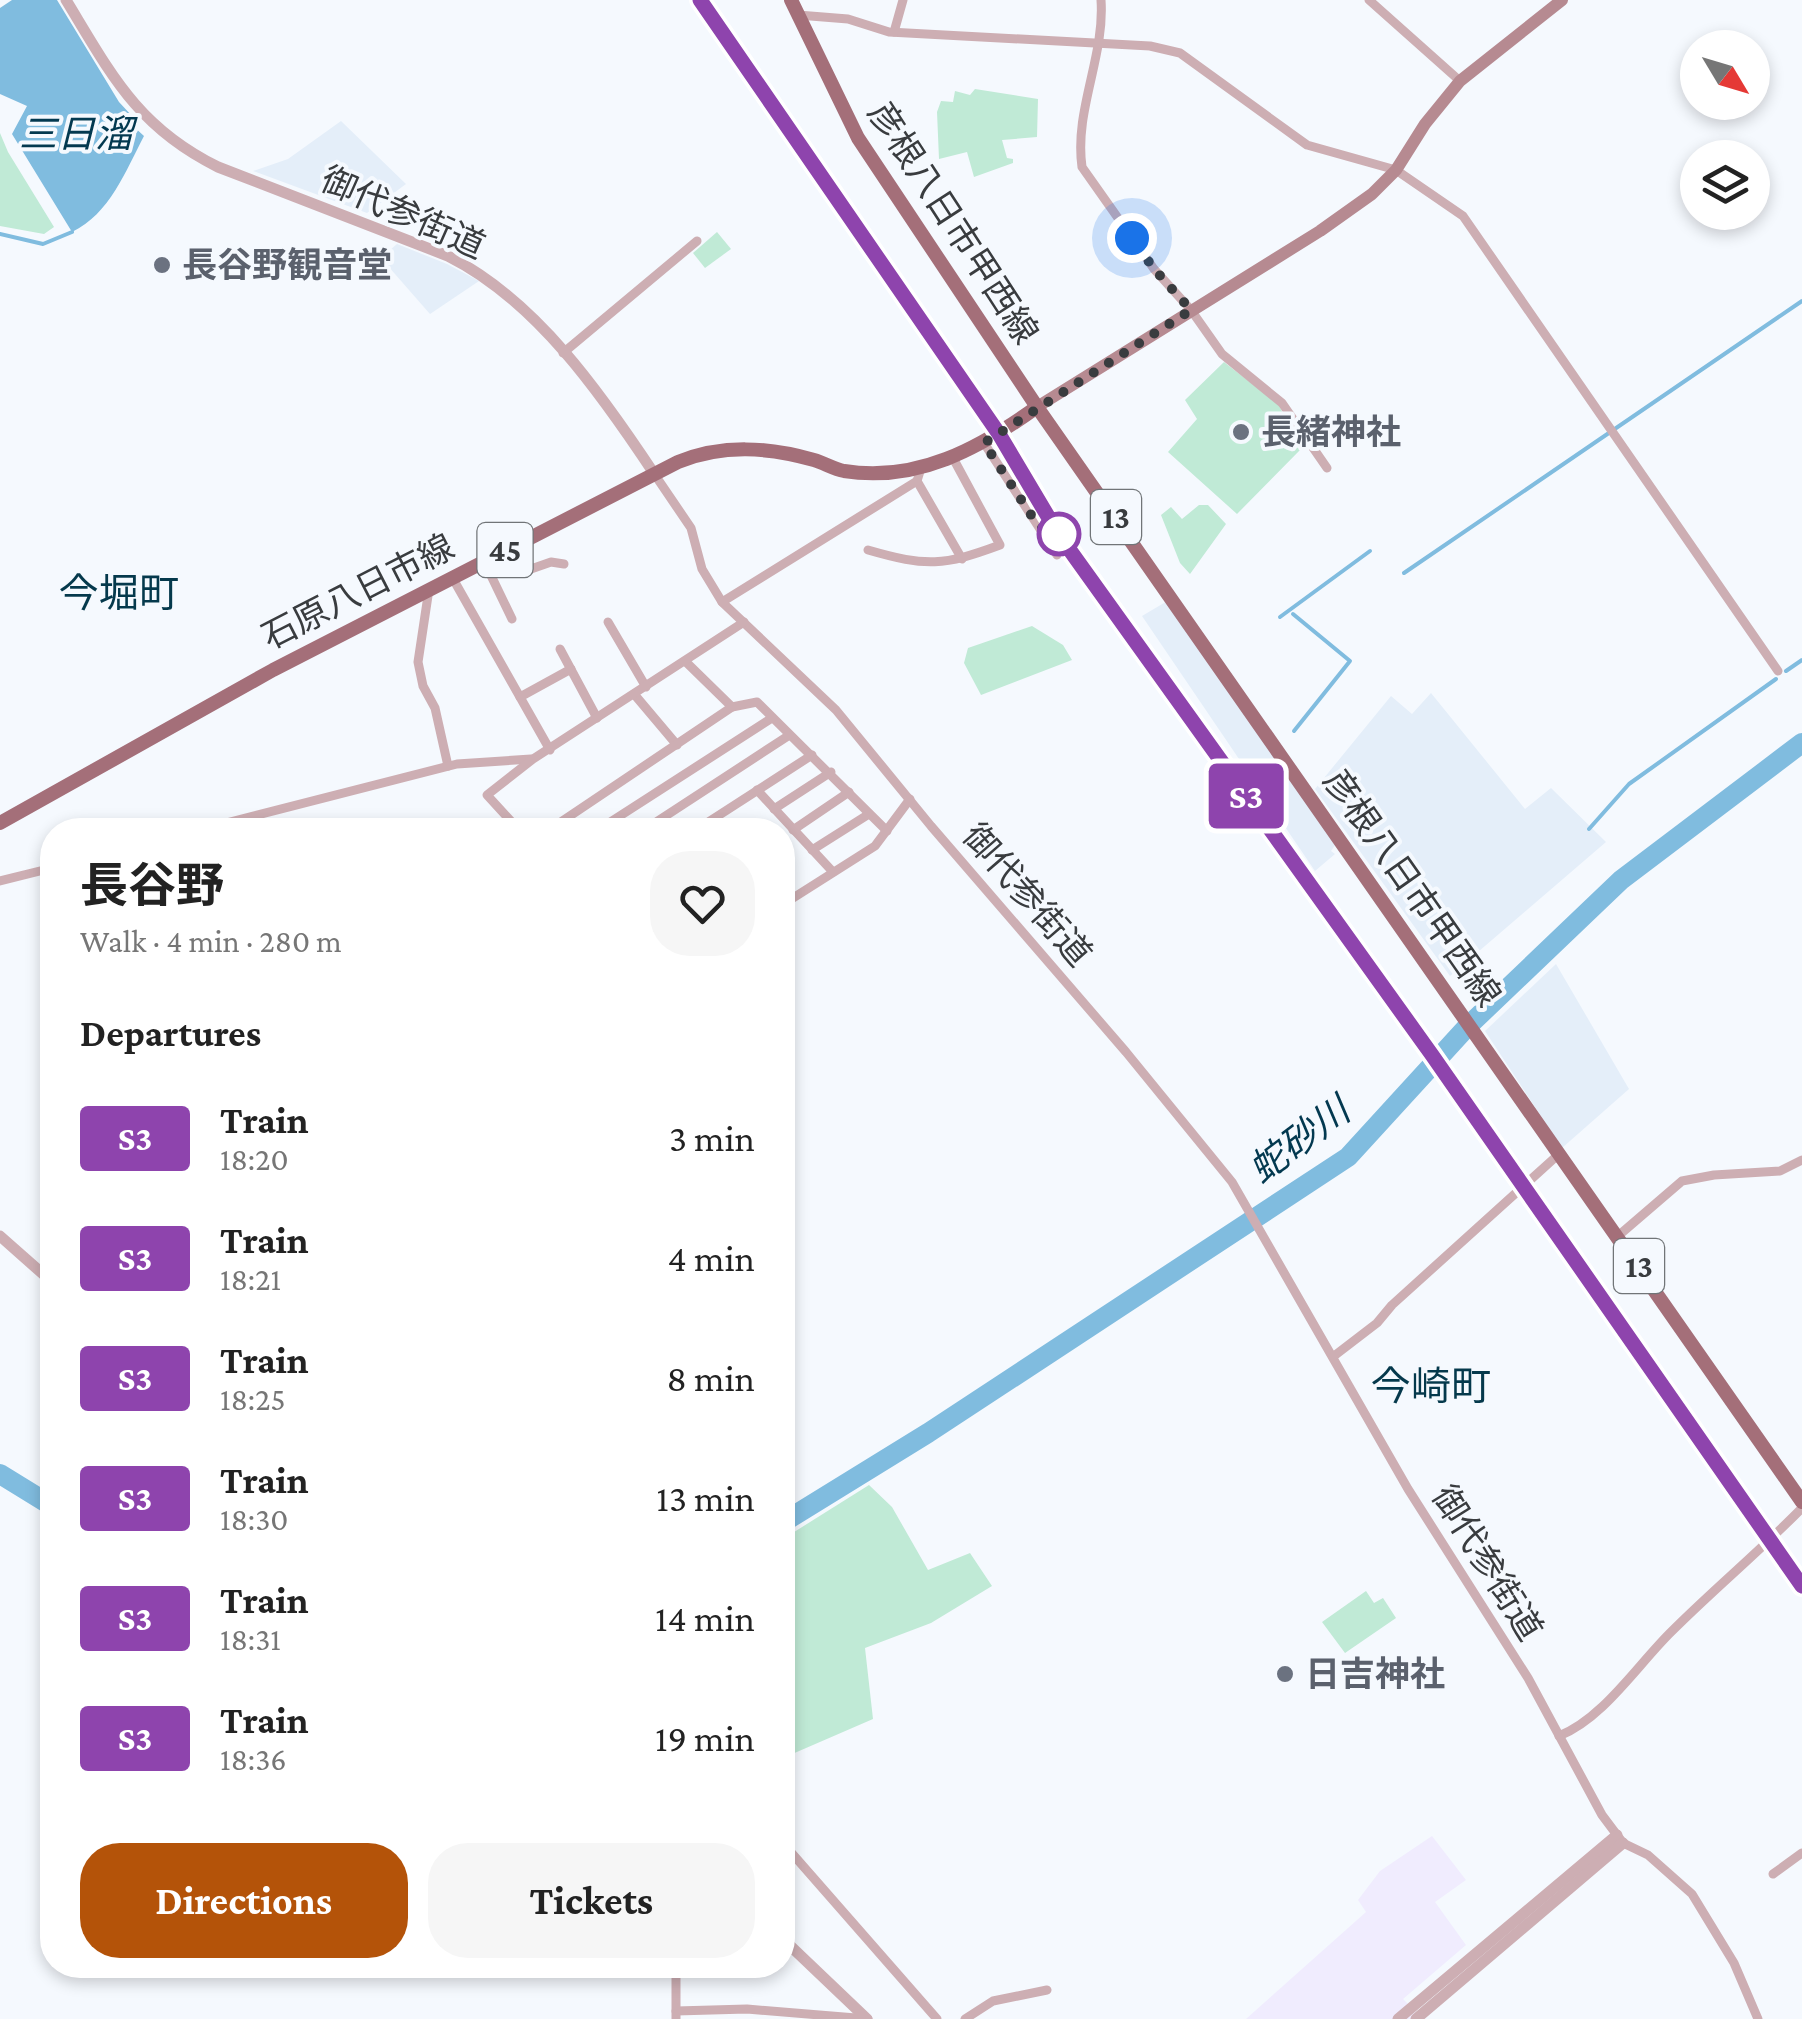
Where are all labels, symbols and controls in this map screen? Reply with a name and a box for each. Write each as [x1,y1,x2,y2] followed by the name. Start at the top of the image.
[1680,30,1770,120] north arrow
[1680,30,1770,230] map controls
[860,95,1046,351] street label: 彦根八日市甲西線
[19,113,138,155] water label: 三日溜
[1680,140,1770,230] button: layers
[315,160,491,266] street label: 御代参街道
[1107,213,1157,263] your location
[182,246,392,285] place label: 長谷野観音堂
[151,254,173,276] marker: 長谷野観音堂
[1261,413,1401,452] place label: 長緒神社
[1230,421,1252,443] marker: 長緒神社
[1091,490,1141,544] road number: 13
[1038,513,1080,555] unlabelled marker
[478,523,532,577] road number: 45
[256,527,460,657] street label: 石原八日市線
[59,571,179,616] district label: 今堀町
[1316,762,1508,1014] street label: 彦根八日市甲西線
[1201,764,1291,828] line badge: S3
[1229,777,1263,816] text: S3
[955,816,1099,974] street label: 御代参街道
[650,851,755,956] button: heart
[80,859,224,912] text: 長谷野
[80,923,342,959] text: Walk · 4 min · 280 m
[80,1012,261,1054] text: Departures
[1241,1087,1360,1191] water label: 蛇砂川
[220,1099,309,1141] text: Train
[669,1117,755,1159] text: 3 min
[118,1119,152,1158] text: S3
[220,1141,289,1177] text: 18:20
[220,1219,309,1261] text: Train
[668,1237,755,1279] text: 4 min
[118,1239,152,1278] text: S3
[1614,1239,1664,1293] road number: 13
[220,1261,281,1297] text: 18:21
[220,1339,309,1381] text: Train
[667,1357,755,1399] text: 8 min
[118,1359,152,1398] text: S3
[1371,1364,1491,1409] district label: 今崎町
[220,1381,286,1417] text: 18:25
[220,1459,309,1501] text: Train
[656,1477,755,1519] text: 13 min
[1424,1478,1550,1648] street label: 御代参街道
[118,1479,152,1518] text: S3
[220,1501,288,1537] text: 18:30
[220,1579,309,1621] text: Train
[655,1597,755,1639] text: 14 min
[118,1599,152,1638] text: S3
[220,1621,281,1657] text: 18:31
[1305,1655,1445,1694] place label: 日吉神社
[1274,1663,1296,1685] marker: 日吉神社
[220,1699,309,1741] text: Train
[655,1717,755,1759] text: 19 min
[118,1719,152,1758] text: S3
[220,1741,287,1777] text: 18:36
[80,1843,408,1958] button: Directions
[428,1843,755,1958] button: Tickets

